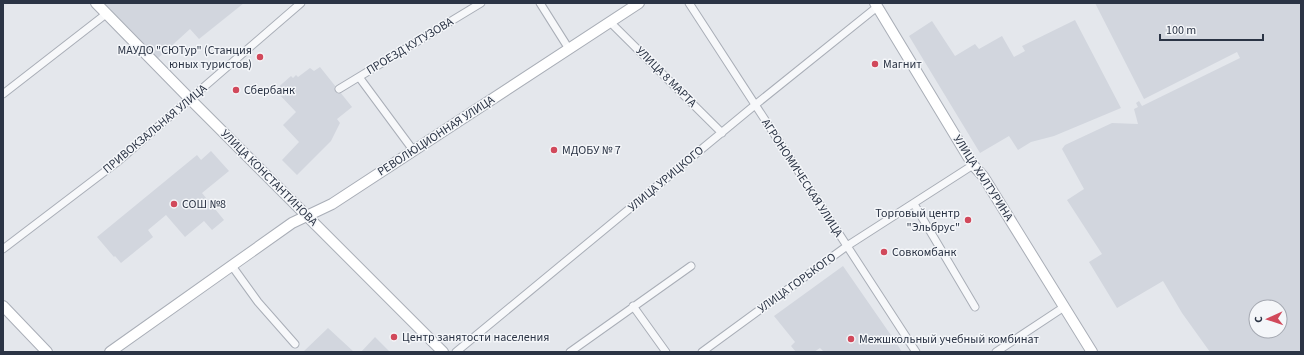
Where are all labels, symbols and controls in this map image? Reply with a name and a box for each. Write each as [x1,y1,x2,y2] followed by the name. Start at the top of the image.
[363,13,457,79] street label: ПРОЕЗД КУТУЗОВА
[1160,16,1263,42] scale bar
[1166,22,1196,39] text: 100 m
[117,42,252,73] place label: МАУДО "СЮТур" (Станция юных туристов)
[632,43,701,112] street label: УЛИЦА 8 МАРТА
[255,52,265,62] marker: МАУДО "СЮТур" (Станция юных туристов)
[883,56,922,73] place label: Магнит
[870,59,880,69] marker: Магнит
[99,80,211,178] street label: ПРИВОКЗАЛЬНАЯ УЛИЦА
[244,82,295,99] place label: Сбербанк
[231,85,241,95] marker: Сбербанк
[374,91,498,180] street label: РЕВОЛЮЦИОННАЯ УЛИЦА
[757,116,847,241] street label: АГРОНОМИЧЕСКАЯ УЛИЦА
[217,126,322,231] street label: УЛИЦА КОНСТАНТИНОВА
[949,132,1017,225] street label: УЛИЦА ХАЛТУРИНА
[562,142,621,159] place label: МДОБУ № 7
[624,142,708,216] street label: УЛИЦА УРИЦКОГО
[549,145,559,155] marker: МДОБУ № 7
[182,196,226,213] place label: СОШ №8
[169,199,179,209] marker: СОШ №8
[875,205,960,236] place label: Торговый центр "Эльбрус"
[963,215,973,225] marker: Торговый центр "Эльбрус"
[892,244,956,261] place label: Совкомбанк
[879,247,889,257] marker: Совкомбанк
[754,249,840,317] street label: УЛИЦА ГОРЬКОГО
[1248,299,1288,339] north arrow
[1251,315,1266,323] text: С
[402,329,549,346] place label: Центр занятости населения
[859,331,1039,348] place label: Межшкольный учебный комбинат
[389,332,399,342] marker: Центр занятости населения
[846,334,856,344] marker: Межшкольный учебный комбинат

